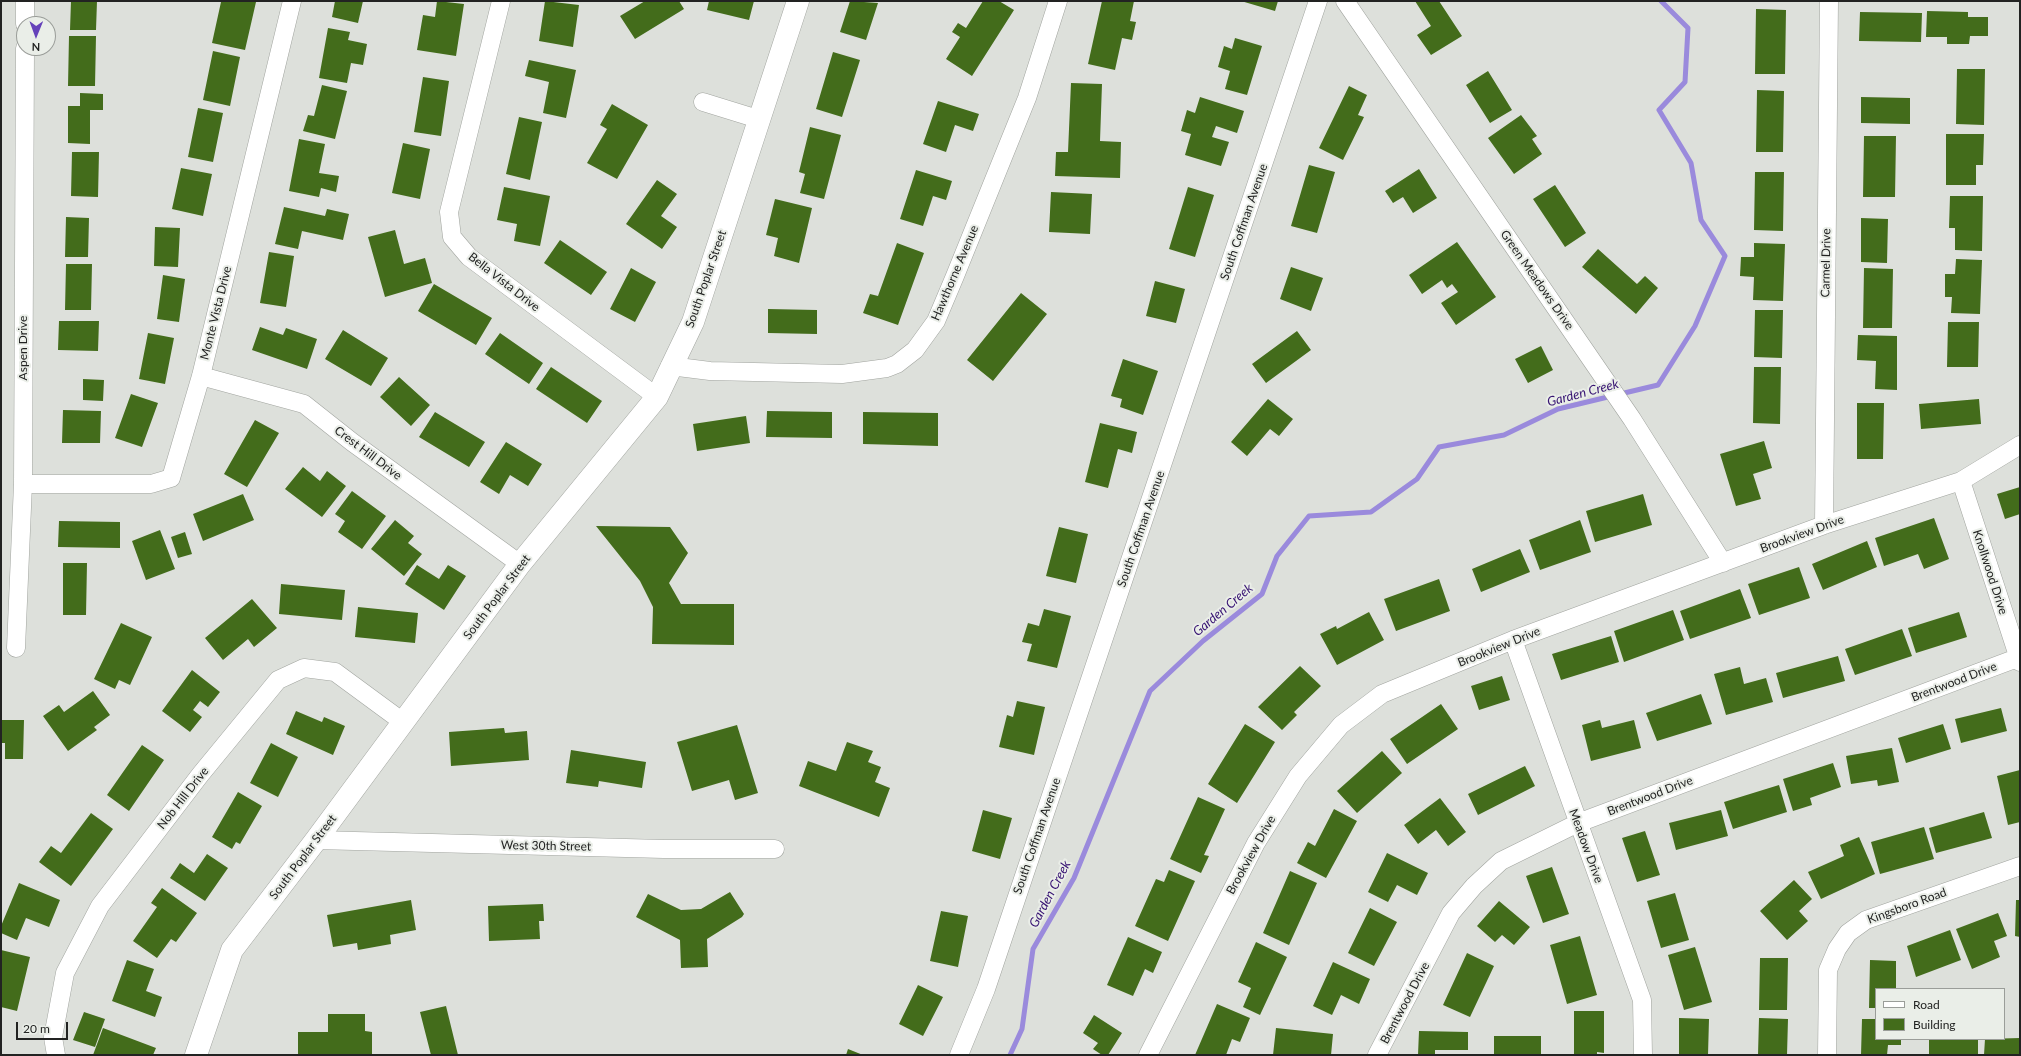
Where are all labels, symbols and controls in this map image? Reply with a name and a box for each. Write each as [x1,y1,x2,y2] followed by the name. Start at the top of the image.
[16,16,56,56] north arrow
[31,41,40,54] text: N
[1217,162,1271,282] street label: South Coffman Avenue
[928,223,982,323] street label: Hawthorne Avenue
[1497,227,1577,333] street label: Green Meadows Drive
[683,228,729,330] street label: South Poplar Street
[1818,228,1834,298] street label: Carmel Drive
[465,250,543,314] street label: Bella Vista Drive
[197,265,235,361] street label: Monte Vista Drive
[16,316,30,380] street label: Aspen Drive
[1546,376,1620,410] water label: Garden Creek
[332,423,404,483] street label: Crest Hill Drive
[1114,469,1168,589] street label: South Coffman Avenue
[1758,512,1846,556] street label: Brookview Drive
[1969,528,2011,616] street label: Knollwood Drive
[460,552,534,642] street label: South Poplar Street
[1190,580,1256,640] water label: Garden Creek
[1456,624,1542,670] street label: Brookview Drive
[1909,659,1999,705] street label: Brentwood Drive
[154,764,212,832] street label: Nob Hill Drive
[1605,773,1695,819] street label: Brentwood Drive
[1010,776,1064,896] street label: South Coffman Avenue
[1566,807,1606,885] street label: Meadow Drive
[266,812,340,902] street label: South Poplar Street
[1223,813,1279,897] street label: Brookview Drive
[501,838,591,854] street label: West 30th Street
[1026,858,1074,930] water label: Garden Creek
[1865,885,1949,927] street label: Kingsboro Road
[1377,960,1433,1046] street label: Brentwood Drive
[1875,988,2005,1040] legend
[1913,997,1940,1012] text: Road
[18,1014,70,1040] scale bar
[1913,1017,1956,1032] text: Building
[23,1021,50,1036] text: 20 m

